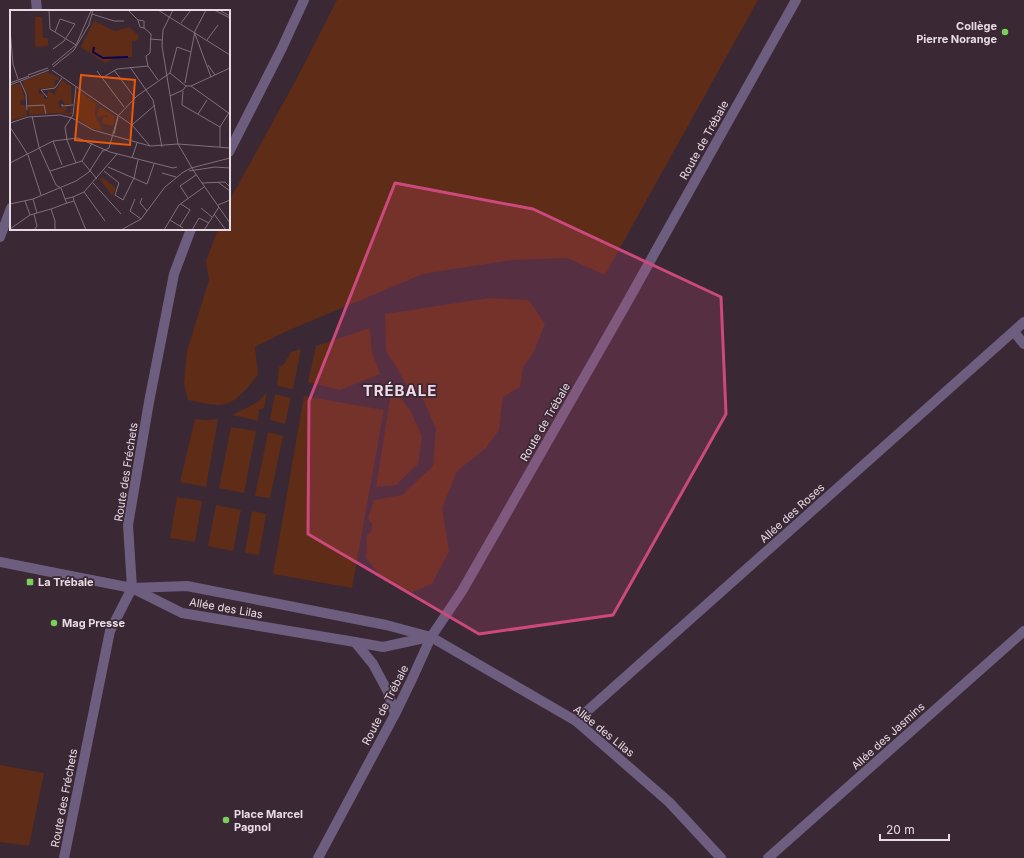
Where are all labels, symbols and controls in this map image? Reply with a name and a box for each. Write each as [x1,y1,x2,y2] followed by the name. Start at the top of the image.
[10,10,230,230] inset map
[916,19,997,46] place label: Collège Pierre Norange
[1000,27,1010,37] marker: Collège Pierre Norange
[676,98,732,182] street label: Route de Trébale
[517,380,573,464] street label: Route de Trébale
[363,381,437,400] district label: TRÉBALE
[111,421,141,523] street label: Route des Fréchets
[757,480,827,546] street label: Allée des Roses
[38,575,94,589] place label: La Trébale
[25,577,35,587] marker: La Trébale
[188,595,264,621] street label: Allée des Lilas
[62,616,125,630] place label: Mag Presse
[49,618,59,628] marker: Mag Presse
[359,663,411,747] street label: Route de Trébale
[848,699,928,773] street label: Allée des Jasmins
[571,702,637,760] street label: Allée des Lilas
[48,747,80,848] street label: Route des Fréchets
[234,807,303,834] place label: Place Marcel Pagnol
[221,815,231,825] marker: Place Marcel Pagnol
[880,816,949,842] scale bar
[886,822,915,837] text: 20 m

